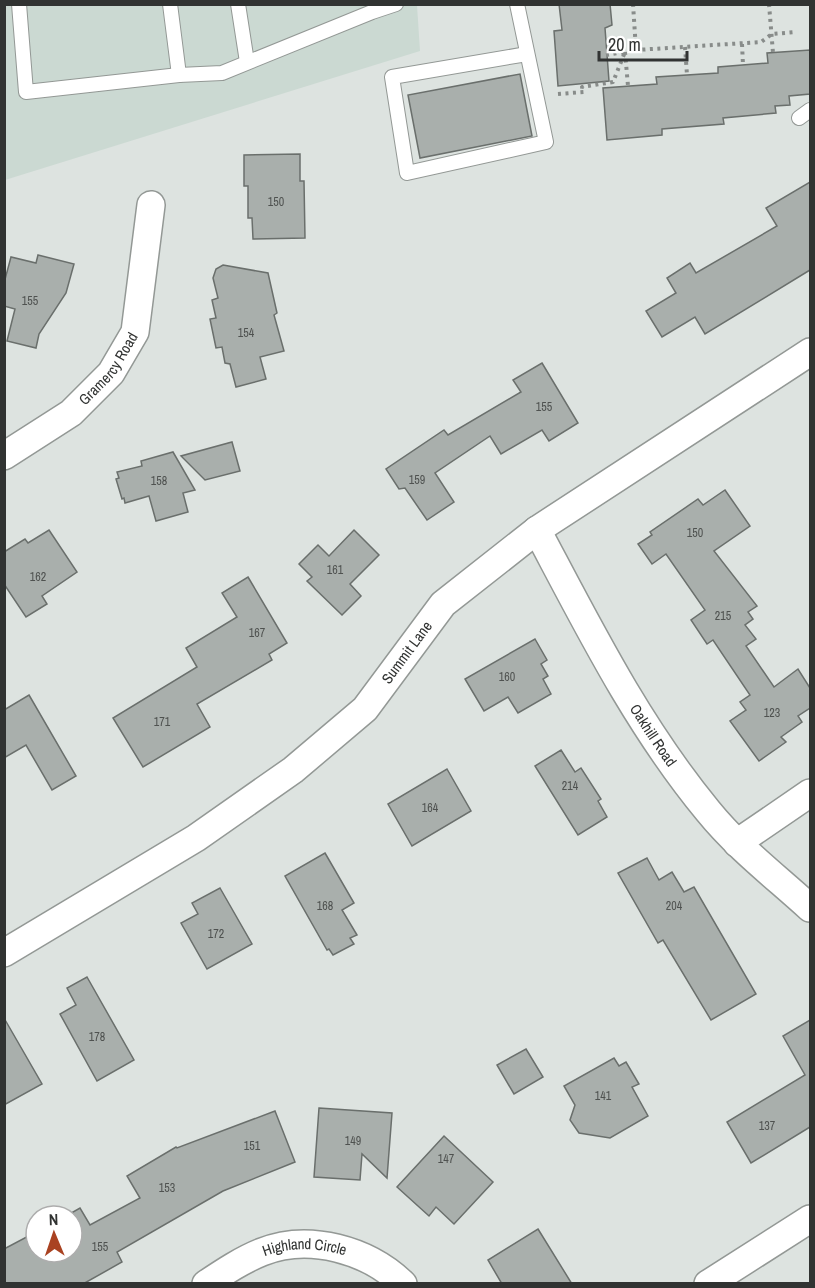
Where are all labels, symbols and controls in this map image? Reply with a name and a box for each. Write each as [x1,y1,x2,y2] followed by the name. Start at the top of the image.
[599,24,688,62] scale bar
[608,32,641,57] text: 20 m
[268,194,284,210] house number: 150
[22,293,39,309] house number: 155
[238,325,255,341] house number: 154
[74,328,142,410] street label: Gramercy Road
[536,399,553,415] house number: 155
[409,472,425,488] house number: 159
[151,473,167,489] house number: 158
[687,525,703,541] house number: 150
[327,562,344,578] house number: 161
[30,569,46,585] house number: 162
[715,608,732,624] house number: 215
[376,616,437,688] street label: Summit Lane
[249,625,266,641] house number: 167
[499,669,515,685] house number: 160
[625,700,682,771] street label: Oakhill Road
[764,705,780,721] house number: 123
[154,714,171,730] house number: 171
[562,778,579,794] house number: 214
[422,800,439,816] house number: 164
[317,898,333,914] house number: 168
[666,898,683,914] house number: 204
[208,926,224,942] house number: 172
[89,1029,105,1045] house number: 178
[595,1088,612,1104] house number: 141
[759,1118,776,1134] house number: 137
[345,1133,361,1149] house number: 149
[244,1138,261,1154] house number: 151
[438,1151,455,1167] house number: 147
[159,1180,175,1196] house number: 153
[24,1204,84,1264] north arrow
[48,1208,59,1230] text: N
[259,1233,349,1261] street label: Highland Circle
[92,1239,109,1255] house number: 155

